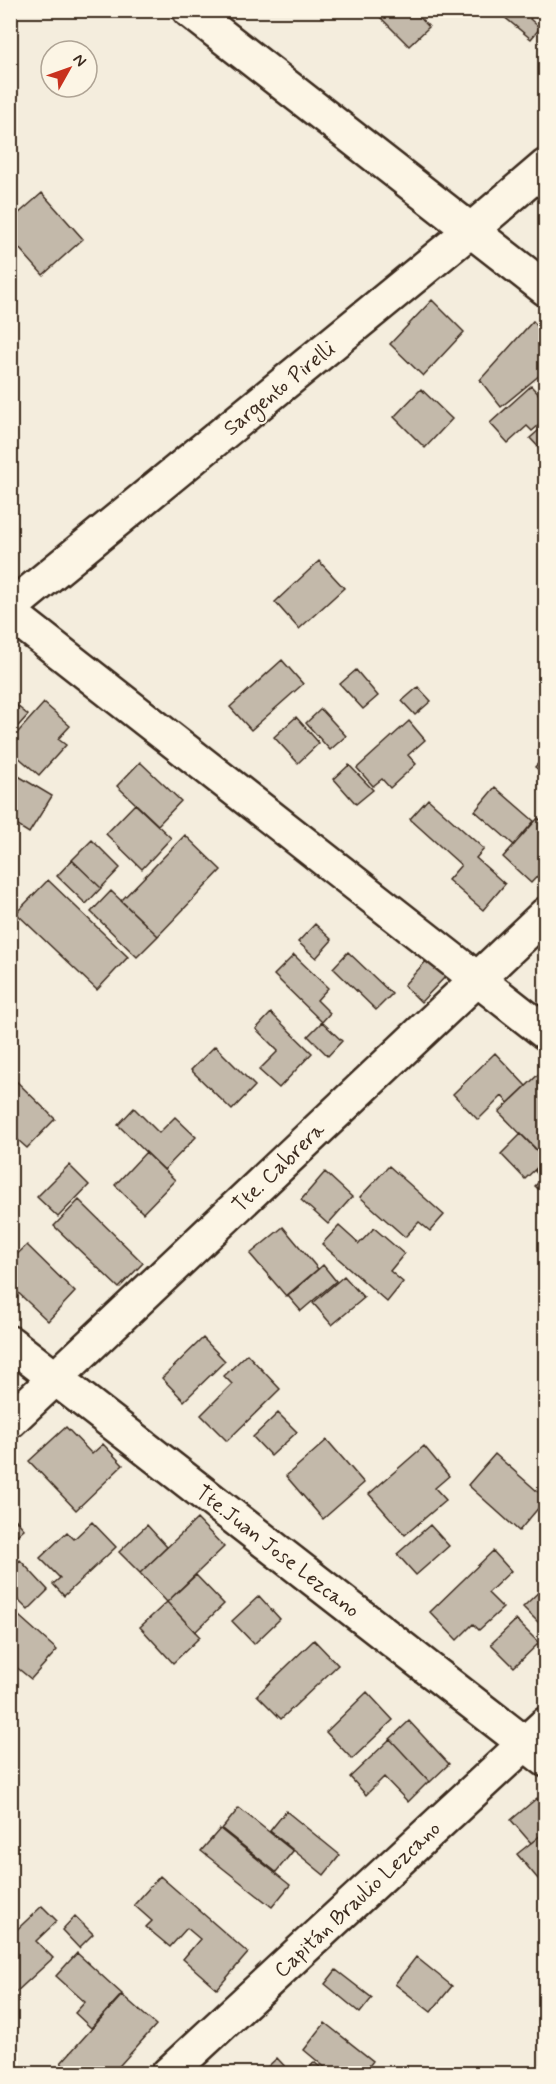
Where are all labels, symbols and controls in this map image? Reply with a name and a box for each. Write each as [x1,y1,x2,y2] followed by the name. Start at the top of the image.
[39,39,99,99] north arrow
[68,49,91,71] text: N
[218,335,342,443] street label: Sargento Pirelli
[226,1116,331,1219] street label: Tte. Cabrera
[190,1479,365,1625] street label: Tte.Juan Jose Lezcano
[268,1815,447,1984] street label: Capitán Braulio Lezcano

